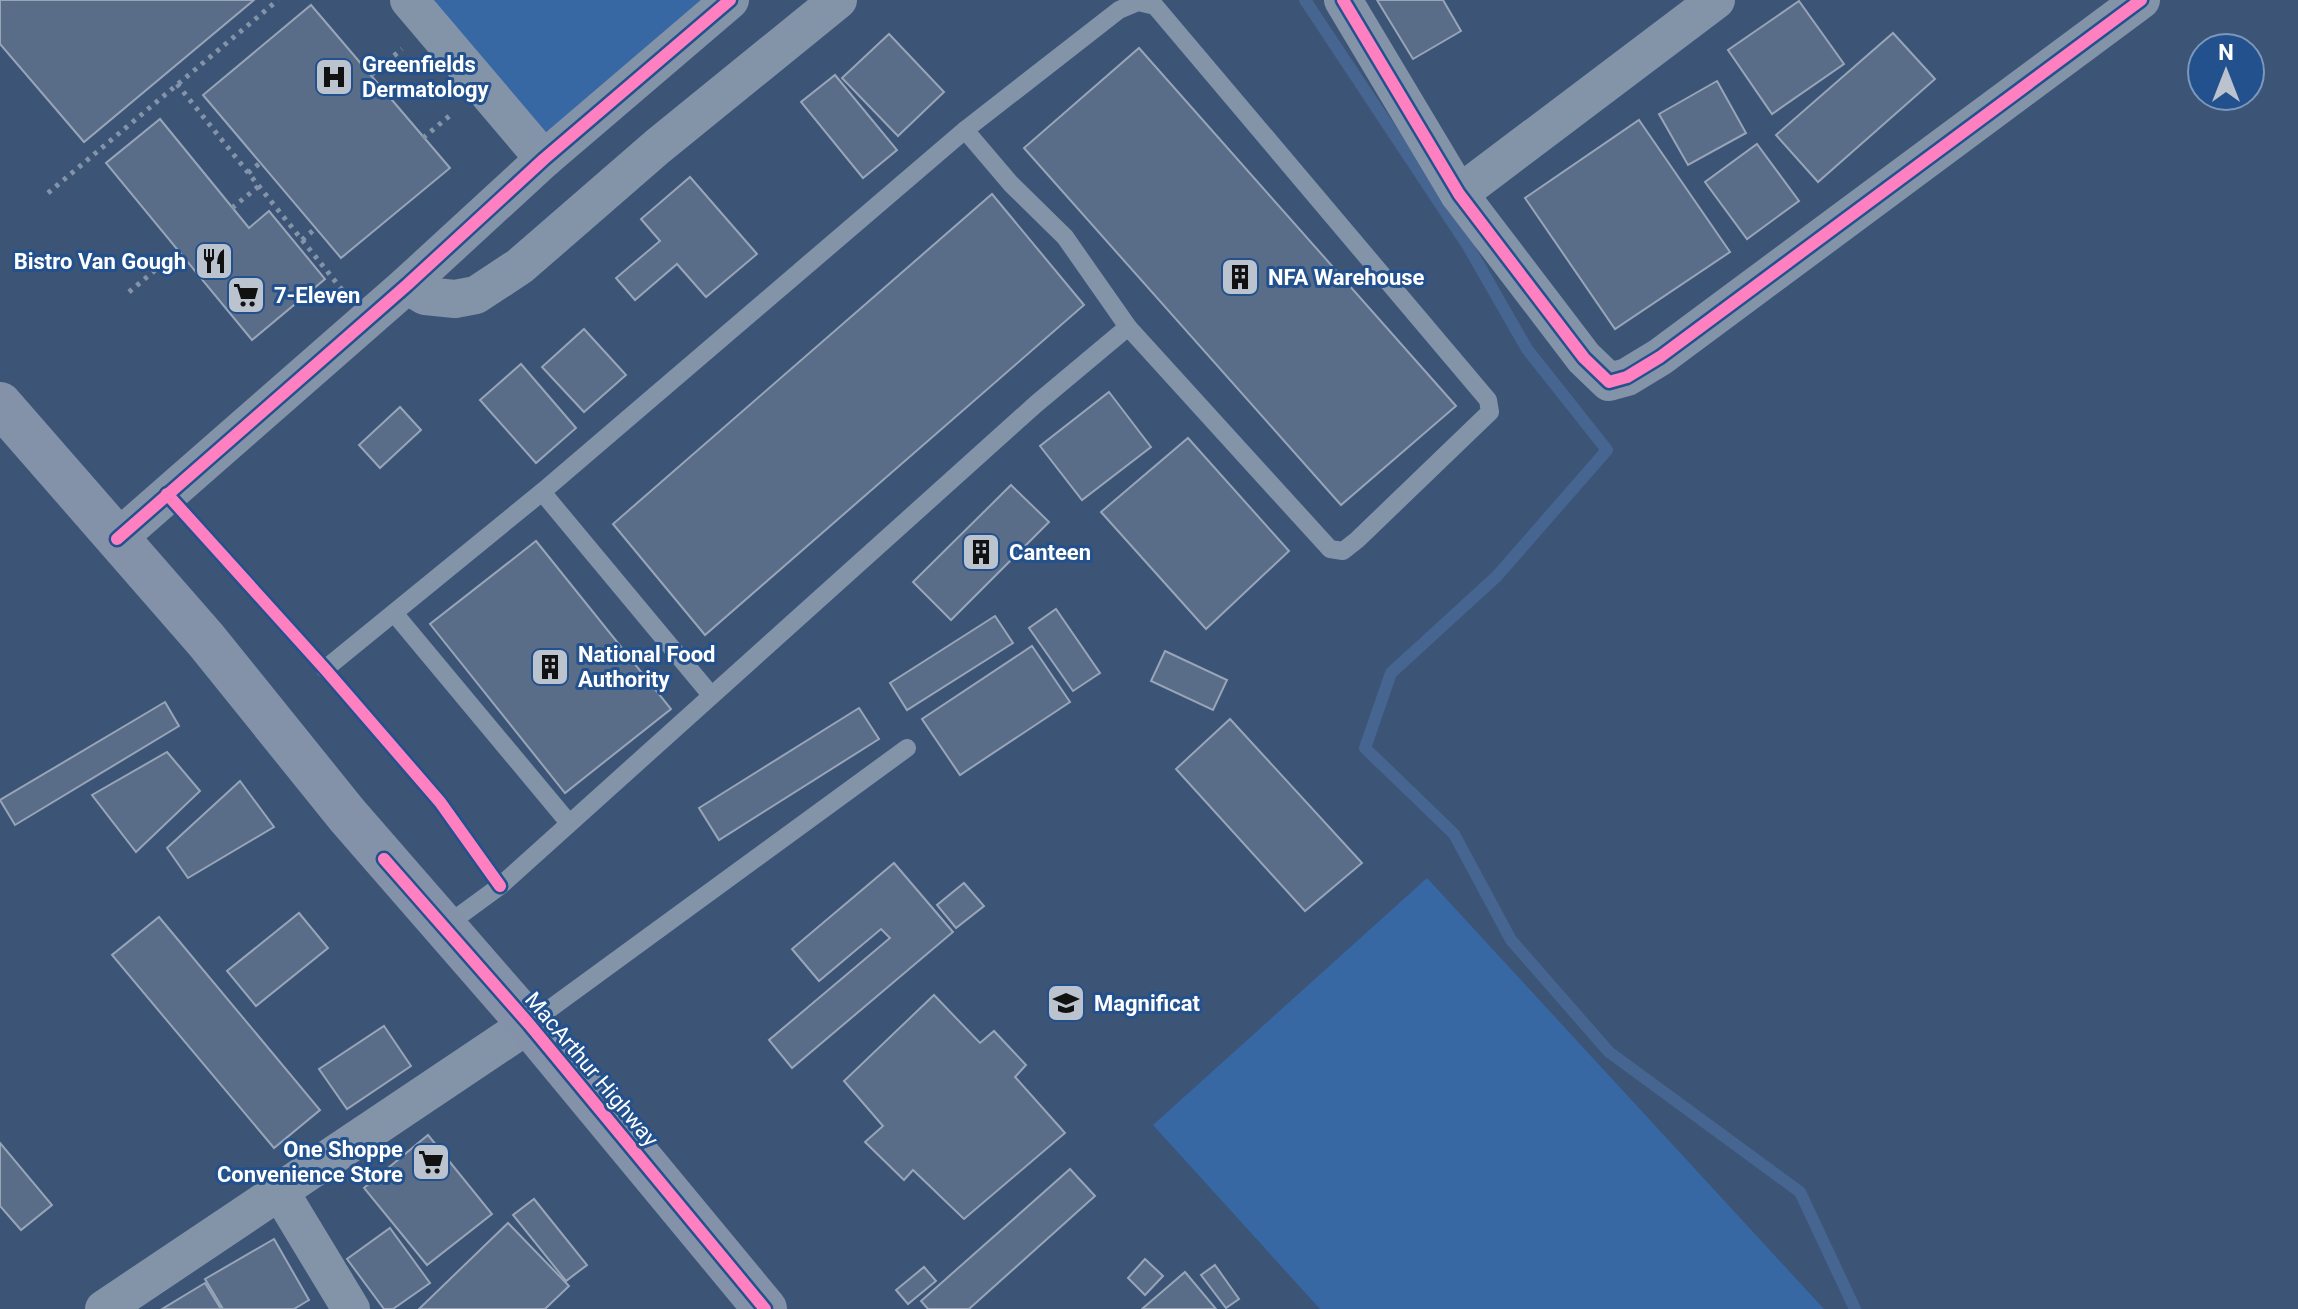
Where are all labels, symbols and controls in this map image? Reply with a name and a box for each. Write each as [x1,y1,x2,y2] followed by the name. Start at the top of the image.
[2186,32,2266,112] north arrow
[2218,40,2234,65] text: N
[362,52,489,102] place label: Greenfields Dermatology
[313,56,355,98] hospital icon: Greenfields Dermatology
[193,240,235,282] restaurant icon: Bistro Van Gough
[14,249,186,274] place label: Bistro Van Gough
[1219,256,1261,298] building icon: NFA Warehouse
[1268,265,1425,290] place label: NFA Warehouse
[225,274,267,316] supermarket icon: 7-Eleven
[274,283,360,308] place label: 7-Eleven
[960,531,1002,573] building icon: Canteen
[1009,540,1091,565] place label: Canteen
[578,642,715,692] place label: National Food Authority
[529,646,571,688] building icon: National Food Authority
[1045,982,1087,1024] school or university icon: Magnificat
[520,987,664,1152] street label: MacArthur Highway
[1094,991,1200,1016] place label: Magnificat
[217,1137,403,1187] place label: One Shoppe Convenience Store
[410,1141,452,1183] supermarket icon: One Shoppe Convenience Store

